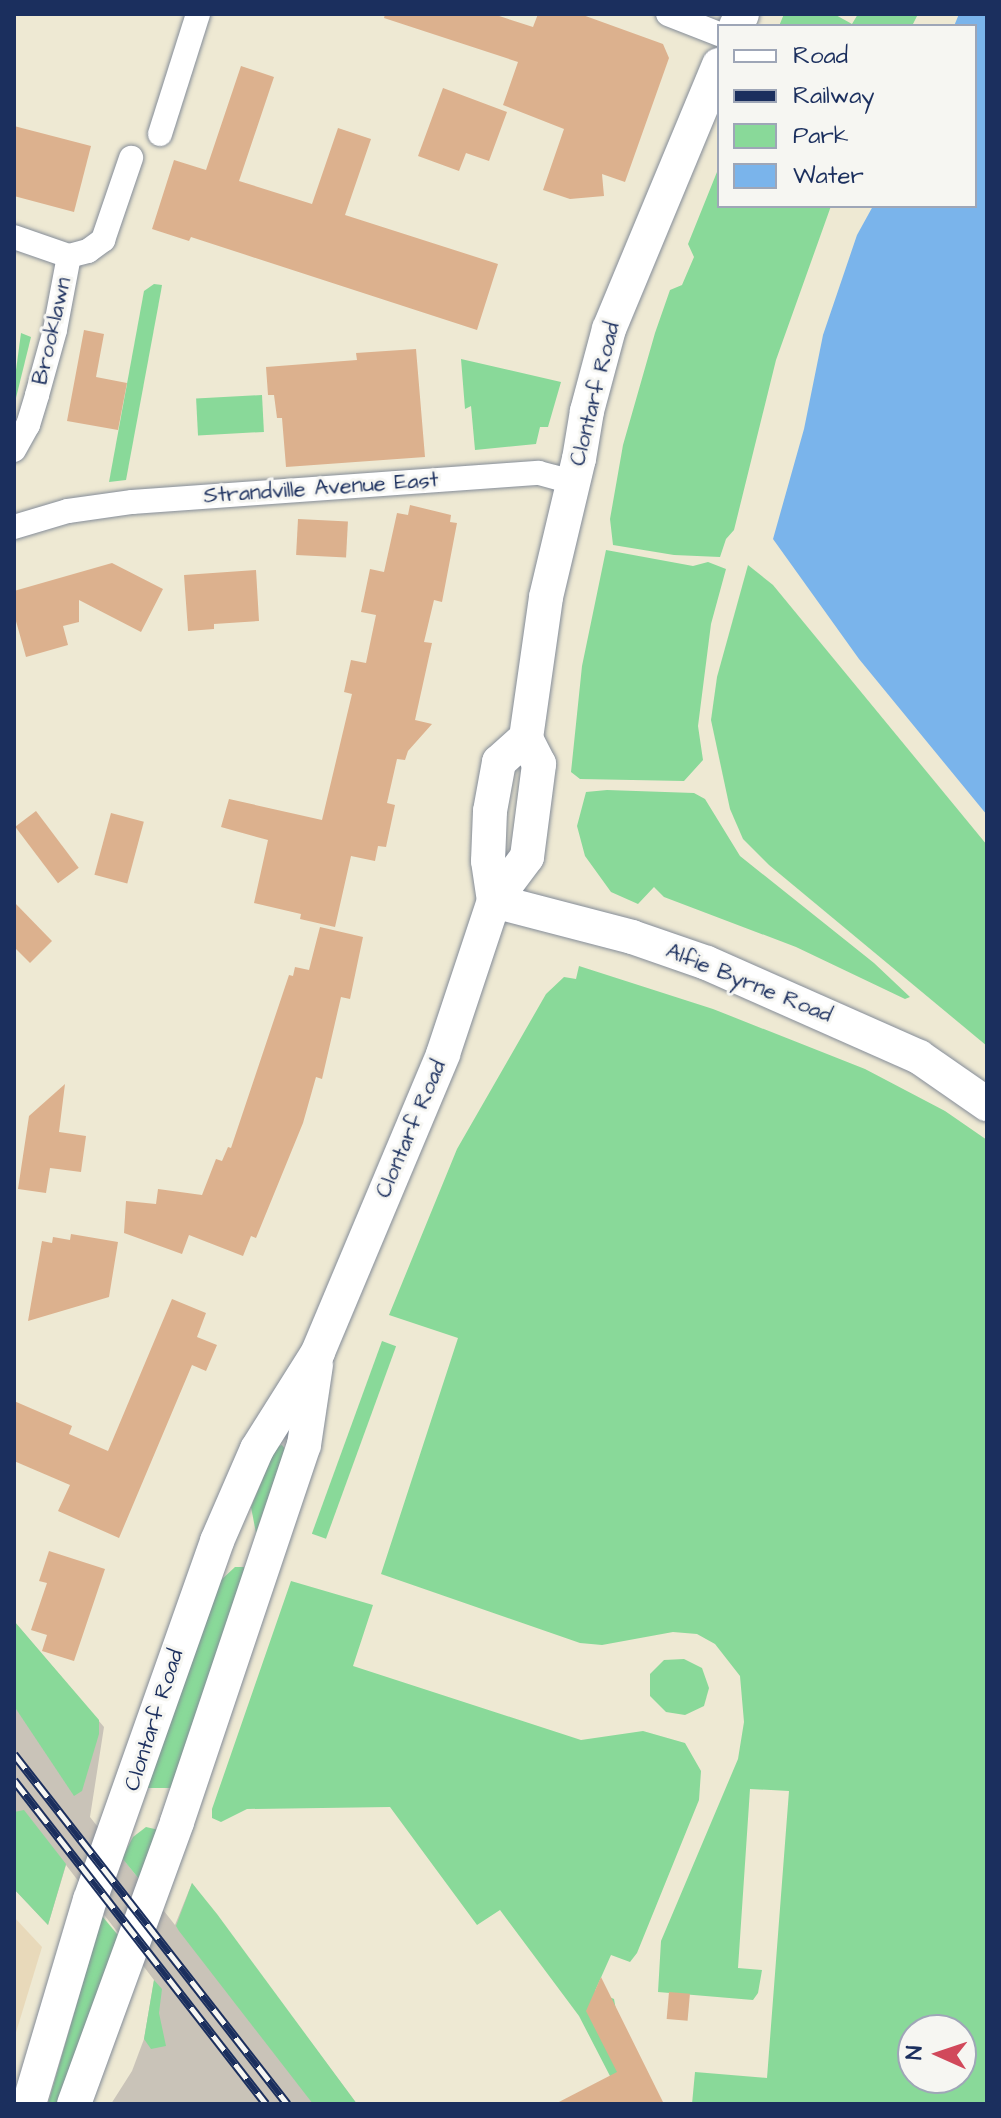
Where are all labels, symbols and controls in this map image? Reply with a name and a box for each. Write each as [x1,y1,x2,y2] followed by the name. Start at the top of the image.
[717,24,977,208] legend
[793,39,848,73] text: Road
[793,79,875,113] text: Railway
[793,119,849,153] text: Park
[793,159,864,193] text: Water
[27,275,77,387] street label: Brooklawn
[564,319,626,469] street label: Clontarf Road
[203,467,439,509] street label: Strandville Avenue East
[662,938,836,1028] street label: Alfie Byrne Road
[370,1056,452,1202] street label: Clontarf Road
[119,1646,189,1794] street label: Clontarf Road
[897,2014,977,2094] north arrow
[899,2045,930,2061] text: N

